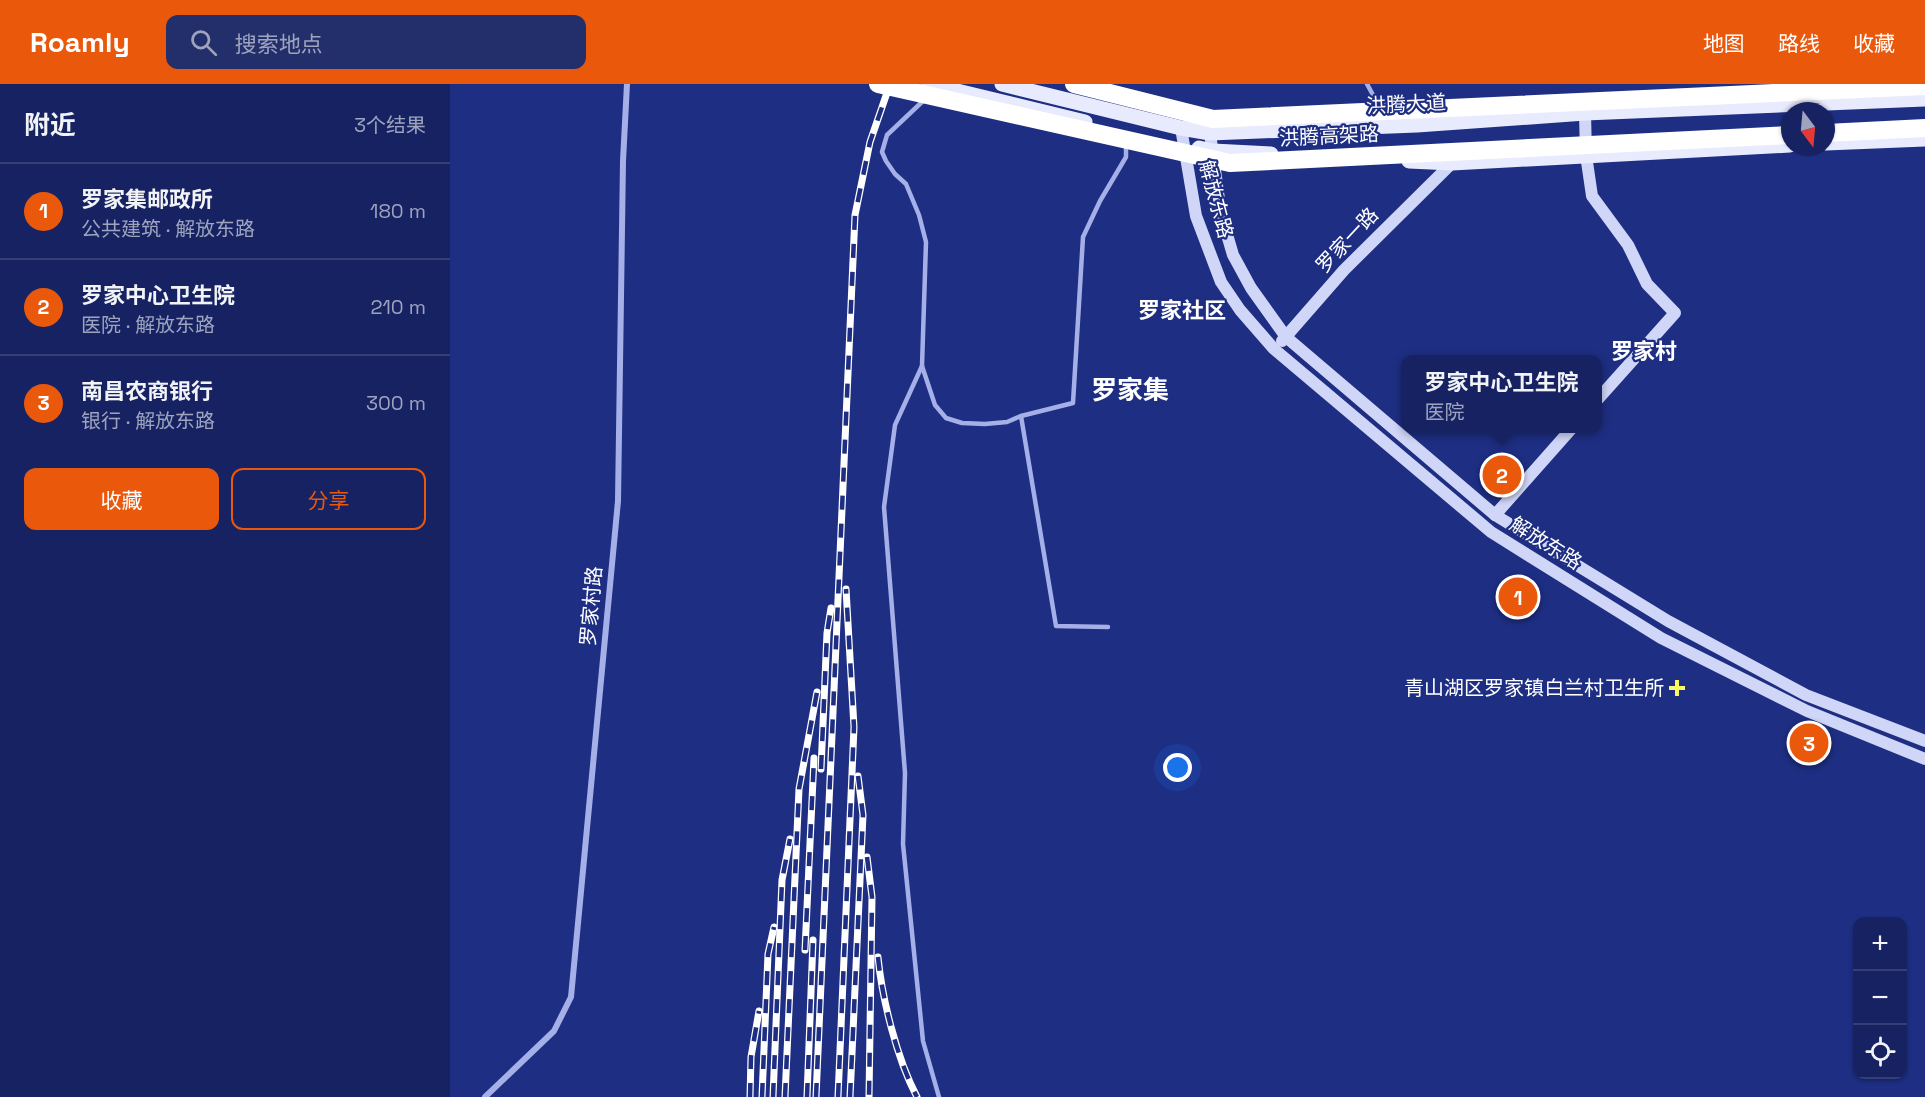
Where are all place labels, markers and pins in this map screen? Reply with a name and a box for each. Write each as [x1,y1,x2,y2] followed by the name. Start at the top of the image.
[1482,452,1522,498] pin: 2
[1498,574,1538,620] pin: 1
[1404,675,1664,701] place label: 青山湖区罗家镇白兰村卫生所
[1668,679,1686,697] marker: 青山湖区罗家镇白兰村卫生所
[1790,720,1828,766] pin: 3

